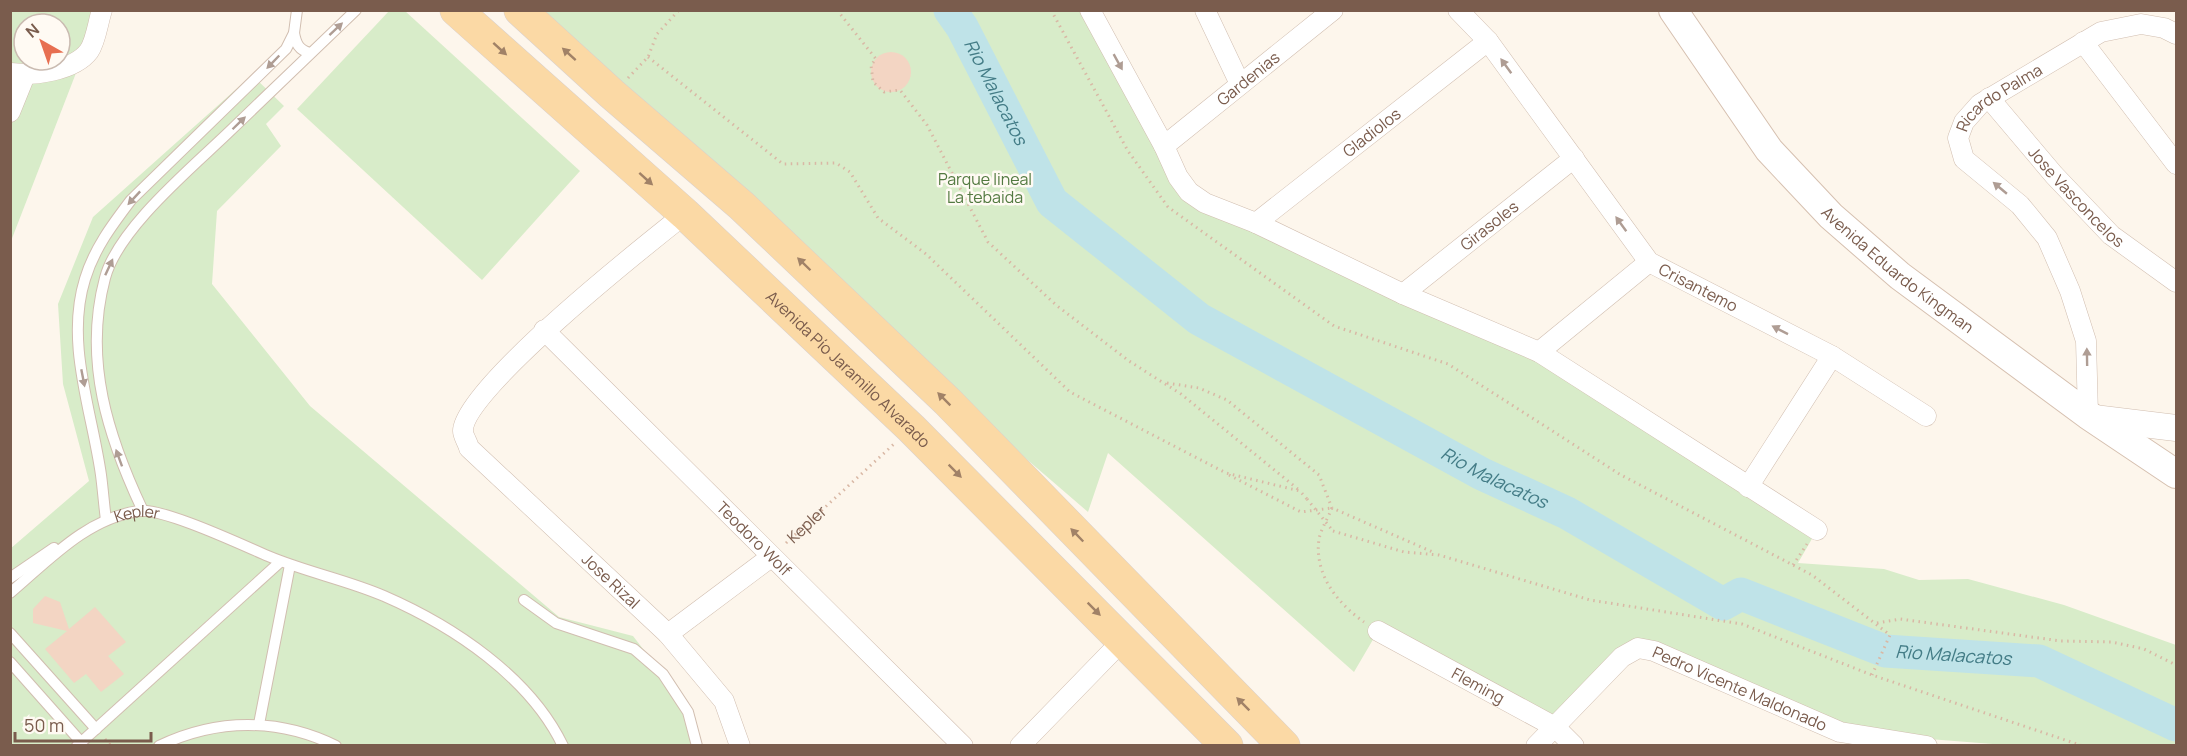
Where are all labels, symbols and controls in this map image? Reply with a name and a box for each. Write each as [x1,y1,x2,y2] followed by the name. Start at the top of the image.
[12,12,72,72] north arrow
[21,18,44,43] text: N
[328,22,343,36] one-way arrow
[959,35,1034,150] water label: Rio Malacatos
[492,42,507,55] one-way arrow
[1212,46,1284,110] street label: Gardenias
[562,48,577,61] one-way arrow
[267,54,281,68] one-way arrow
[1113,54,1123,71] one-way arrow
[1500,58,1513,74] one-way arrow
[1950,59,2046,134] street label: Ricardo Palma
[1338,103,1405,162] street label: Gladiolos
[232,116,246,130] one-way arrow
[2023,142,2129,252] street label: Jose Vasconcelos
[938,168,1032,208] park label: Parque lineal La tebaida
[638,172,653,186] one-way arrow
[1992,182,2008,195] one-way arrow
[127,190,141,204] one-way arrow
[1455,196,1523,256] street label: Girasoles
[1817,202,1978,338] street label: Avenida Eduardo Kingman
[1615,216,1627,232] one-way arrow
[796,257,811,271] one-way arrow
[105,258,114,275] one-way arrow
[1655,258,1742,317] street label: Crisantemo
[761,286,936,453] street label: Avenida Pío Jaramillo Alvarado
[1771,325,1789,335] one-way arrow
[2082,347,2091,366] one-way arrow
[79,368,88,387] one-way arrow
[937,392,952,406] one-way arrow
[1437,441,1553,514] water label: Rio Malacatos
[113,448,123,466] one-way arrow
[948,464,962,478] one-way arrow
[712,496,797,581] street label: Teodoro Wolf
[111,500,162,527] street label: Kepler
[782,500,831,548] street label: Kepler
[1070,527,1084,542] one-way arrow
[577,548,645,613] street label: Jose Rizal
[1086,602,1101,616] one-way arrow
[1895,639,2013,670] water label: Rio Malacatos
[1649,641,1830,736] street label: Pedro Vicente Maldonado
[1448,662,1509,709] street label: Fleming
[1236,696,1250,711] one-way arrow
[15,705,152,743] scale bar
[24,713,64,737] text: 50 m

